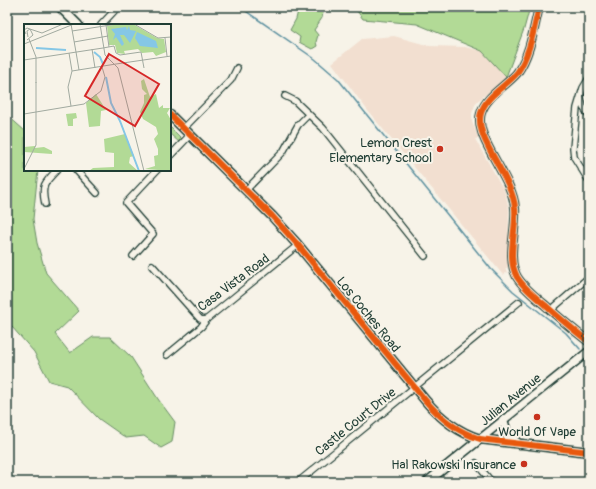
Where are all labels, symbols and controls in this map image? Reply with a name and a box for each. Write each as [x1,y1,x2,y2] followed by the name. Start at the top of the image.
[24,24,171,171] inset map
[329,135,433,166] place label: Lemon Crest Elementary School
[435,144,445,154] marker: Lemon Crest Elementary School
[195,251,273,315] street label: Casa Vista Road
[333,274,404,356] street label: Los Coches Road
[477,370,545,429] street label: Julian Avenue
[312,384,400,459] street label: Castle Court Drive
[532,412,542,422] marker: World Of Vape
[498,424,576,440] place label: World Of Vape
[391,457,517,473] place label: Hal Rakowski Insurance
[519,459,529,469] marker: Hal Rakowski Insurance

